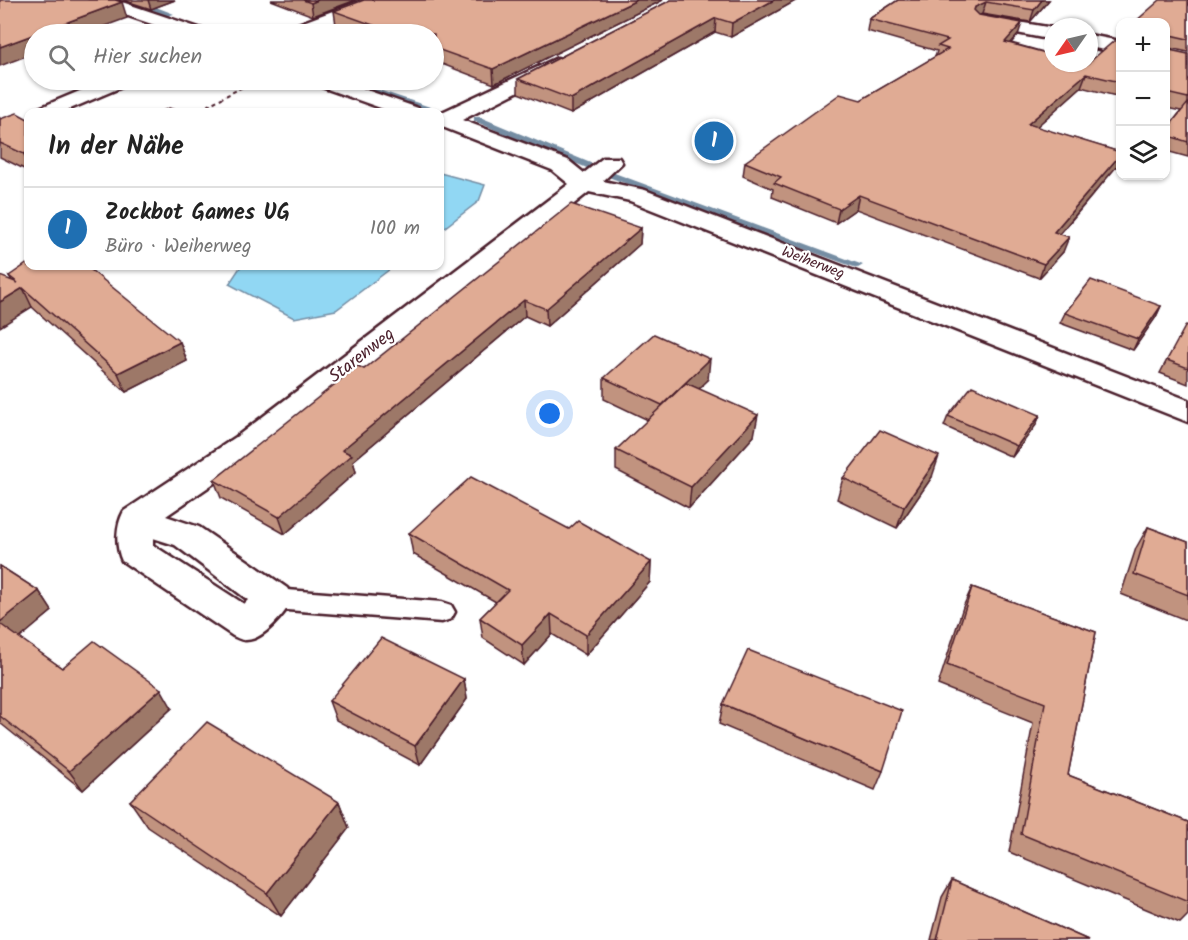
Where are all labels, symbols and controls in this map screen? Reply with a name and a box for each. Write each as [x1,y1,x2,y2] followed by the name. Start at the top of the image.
[1044,18,1098,72] north arrow
[1116,18,1170,180] map controls
[1116,18,1170,72] button: +
[24,24,444,90] search box
[93,40,202,75] text: Hier suchen
[45,41,78,74] icon: search
[1116,72,1170,126] button: −
[694,118,734,164] pin: 1
[48,126,184,168] text: In der Nähe
[1116,126,1170,180] button: layers
[105,196,290,231] text: Zockbot Games UG
[64,213,71,245] text: 1
[370,213,420,245] text: 100 m
[105,231,251,263] text: Büro · Weiherweg
[778,240,848,286] street label: Weiherweg
[323,321,401,391] street label: Starenweg
[535,399,564,428] your location

